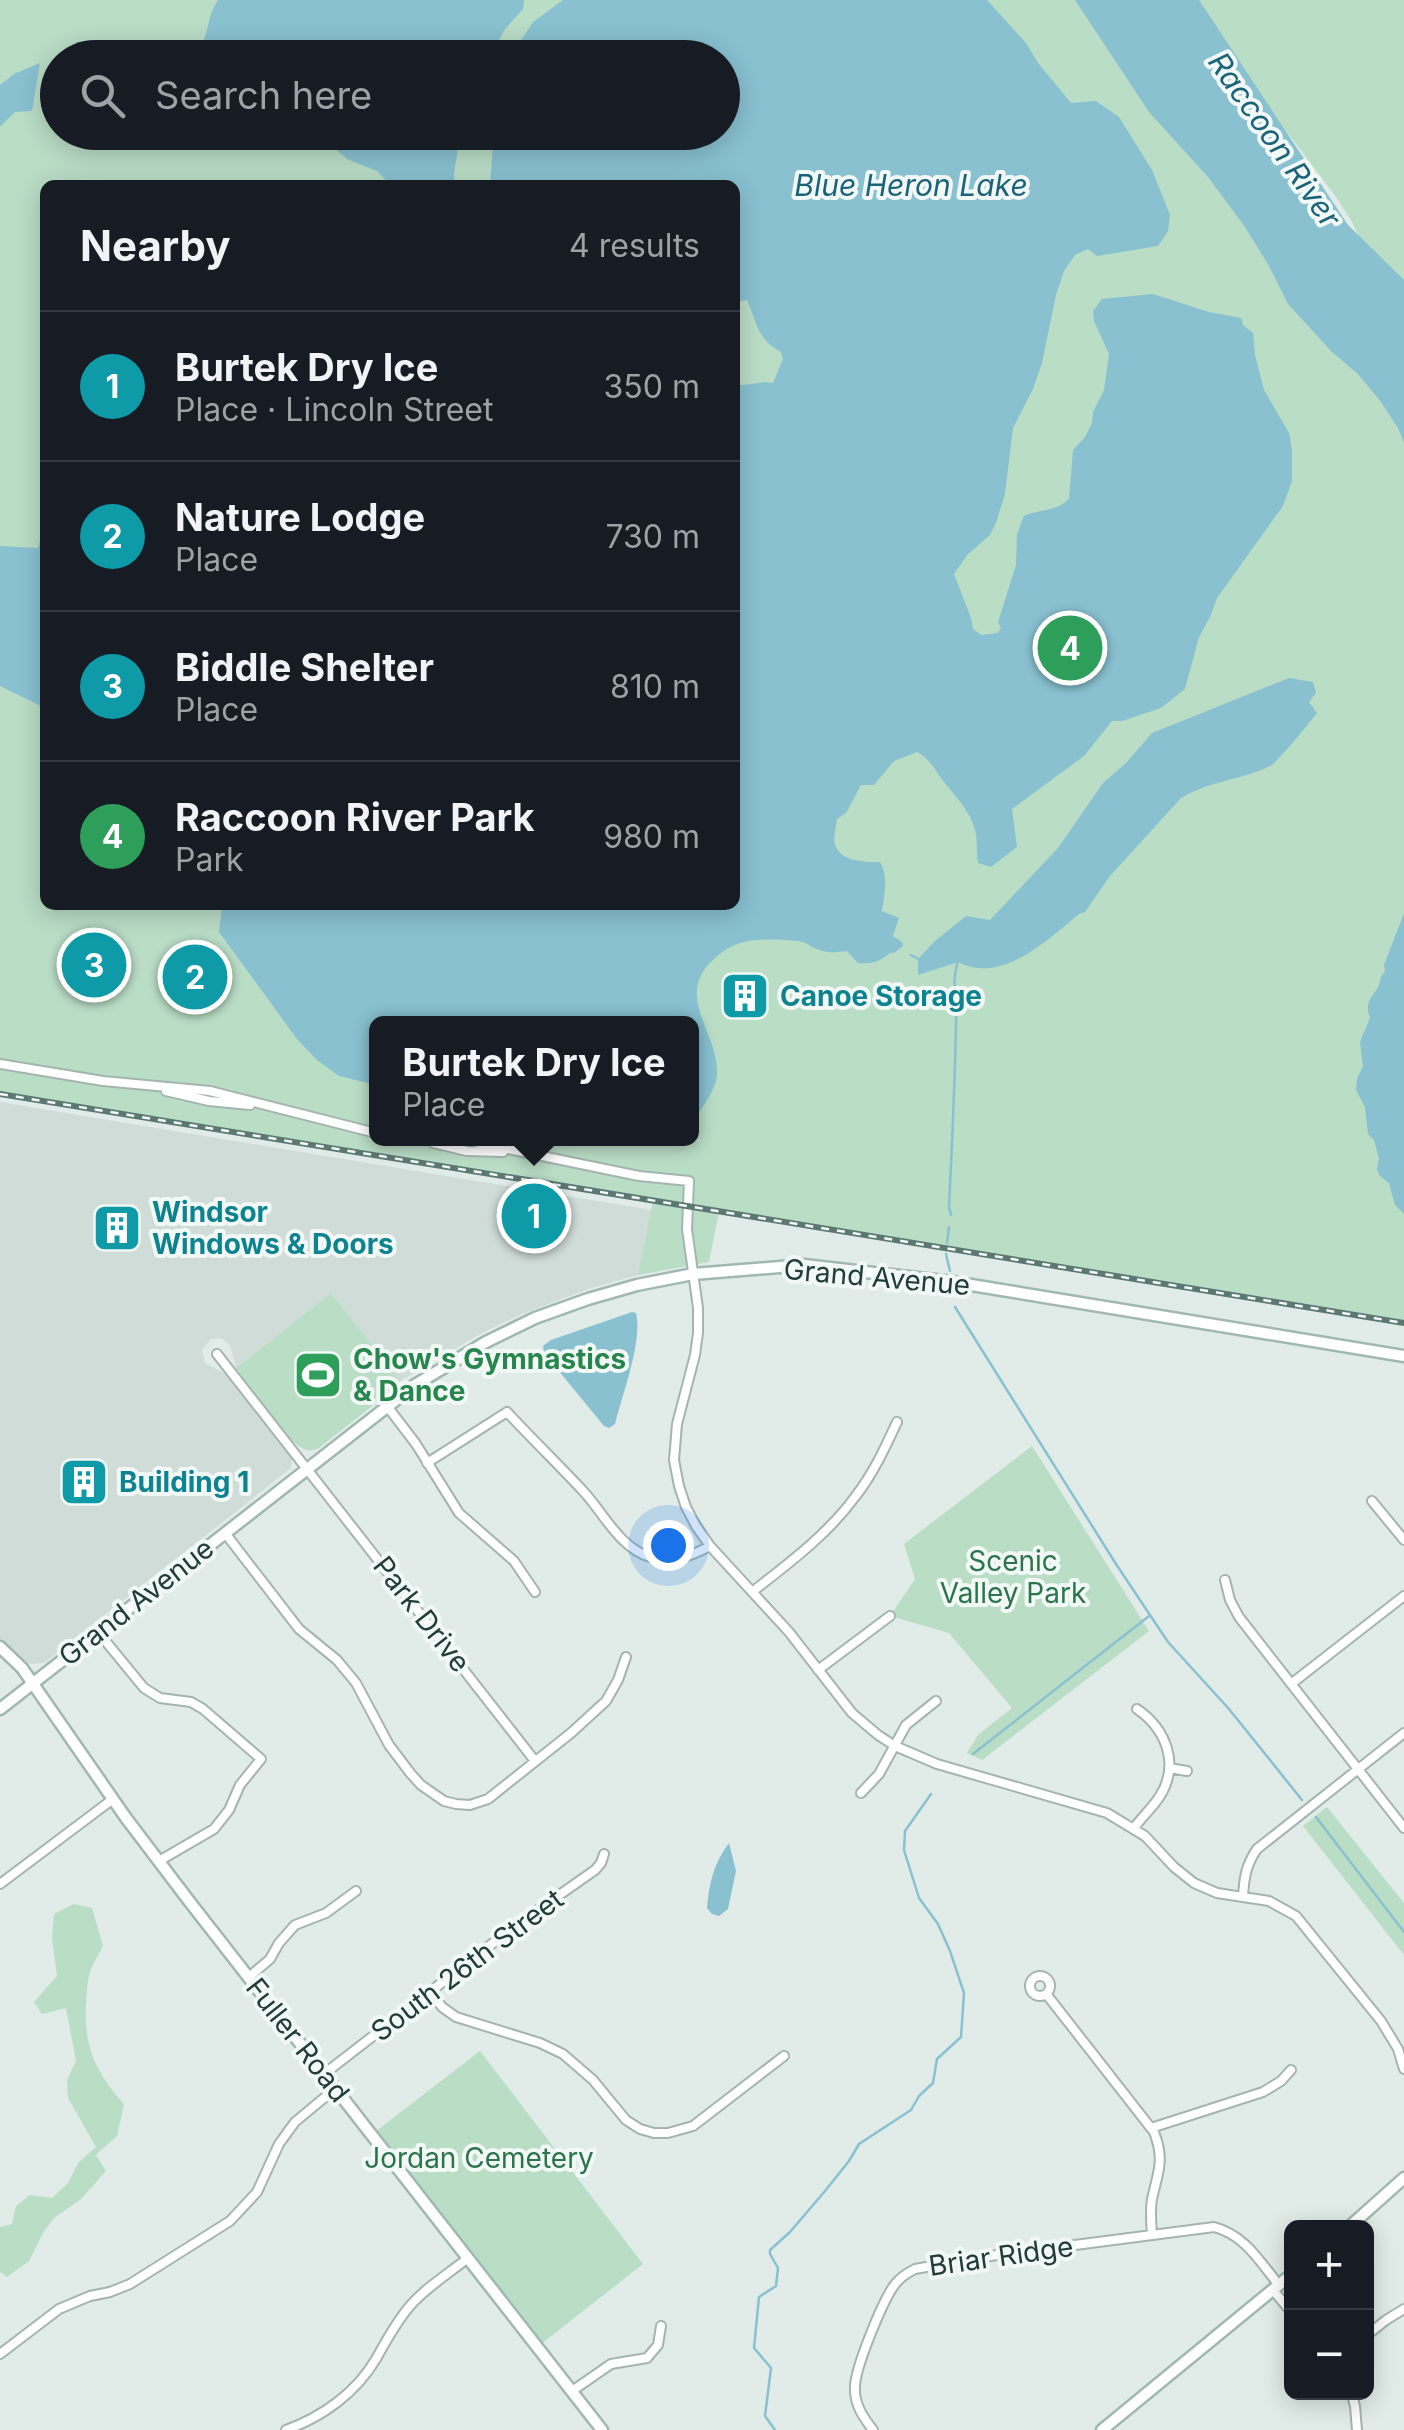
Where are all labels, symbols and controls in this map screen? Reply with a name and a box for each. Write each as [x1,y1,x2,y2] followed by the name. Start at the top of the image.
[40,40,740,150] search box
[1201,45,1349,234] water label: Raccoon River
[75,68,130,123] icon: search
[155,72,372,118] text: Search here
[794,167,1028,203] water label: Blue Heron Lake
[80,220,231,271] text: Nearby
[569,226,700,265] text: 4 results
[175,344,438,390] text: Burtek Dry Ice
[106,367,119,406] text: 1
[604,367,700,406] text: 350 m
[175,390,493,429] text: Place · Lincoln Street
[175,494,425,540] text: Nature Lodge
[102,517,123,556] text: 2
[605,517,700,556] text: 730 m
[175,540,258,579] text: Place
[1038,610,1102,686] pin: 4
[175,644,434,690] text: Biddle Shelter
[102,667,123,706] text: 3
[610,667,700,706] text: 810 m
[175,690,258,729] text: Place
[175,794,535,840] text: Raccoon River Park
[102,817,123,856] text: 4
[603,817,700,856] text: 980 m
[175,840,244,879] text: Park
[62,928,126,1002] pin: 3
[162,940,228,1014] pin: 2
[719,970,771,1022] building icon: Canoe Storage
[780,979,982,1013] place label: Canoe Storage
[369,1016,699,1146] popup
[402,1039,666,1085] text: Burtek Dry Ice
[402,1085,485,1124] text: Place
[502,1178,566,1254] pin: 1
[152,1195,394,1261] place label: Windsor Windows & Doors
[91,1202,143,1254] building icon: Windsor Windows & Doors
[782,1252,972,1302] street label: Grand Avenue
[353,1342,626,1408] place label: Chow's Gymnastics & Dance
[292,1349,344,1401] sports icon: Chow's Gymnastics & Dance
[58,1456,110,1508] building icon: Building 1
[119,1465,249,1499] place label: Building 1
[643,1520,694,1571] your location
[52,1531,220,1673] street label: Grand Avenue
[940,1544,1086,1610] park label: Scenic Valley Park
[366,1549,478,1679] street label: Park Drive
[364,1882,570,2048] street label: South 26th Street
[239,1971,357,2109] street label: Fuller Road
[364,2141,594,2175] park label: Jordan Cemetery
[1284,2220,1374,2400] map controls
[1284,2220,1374,2310] button: +
[927,2229,1075,2283] street label: Briar Ridge
[1284,2310,1374,2400] button: −

